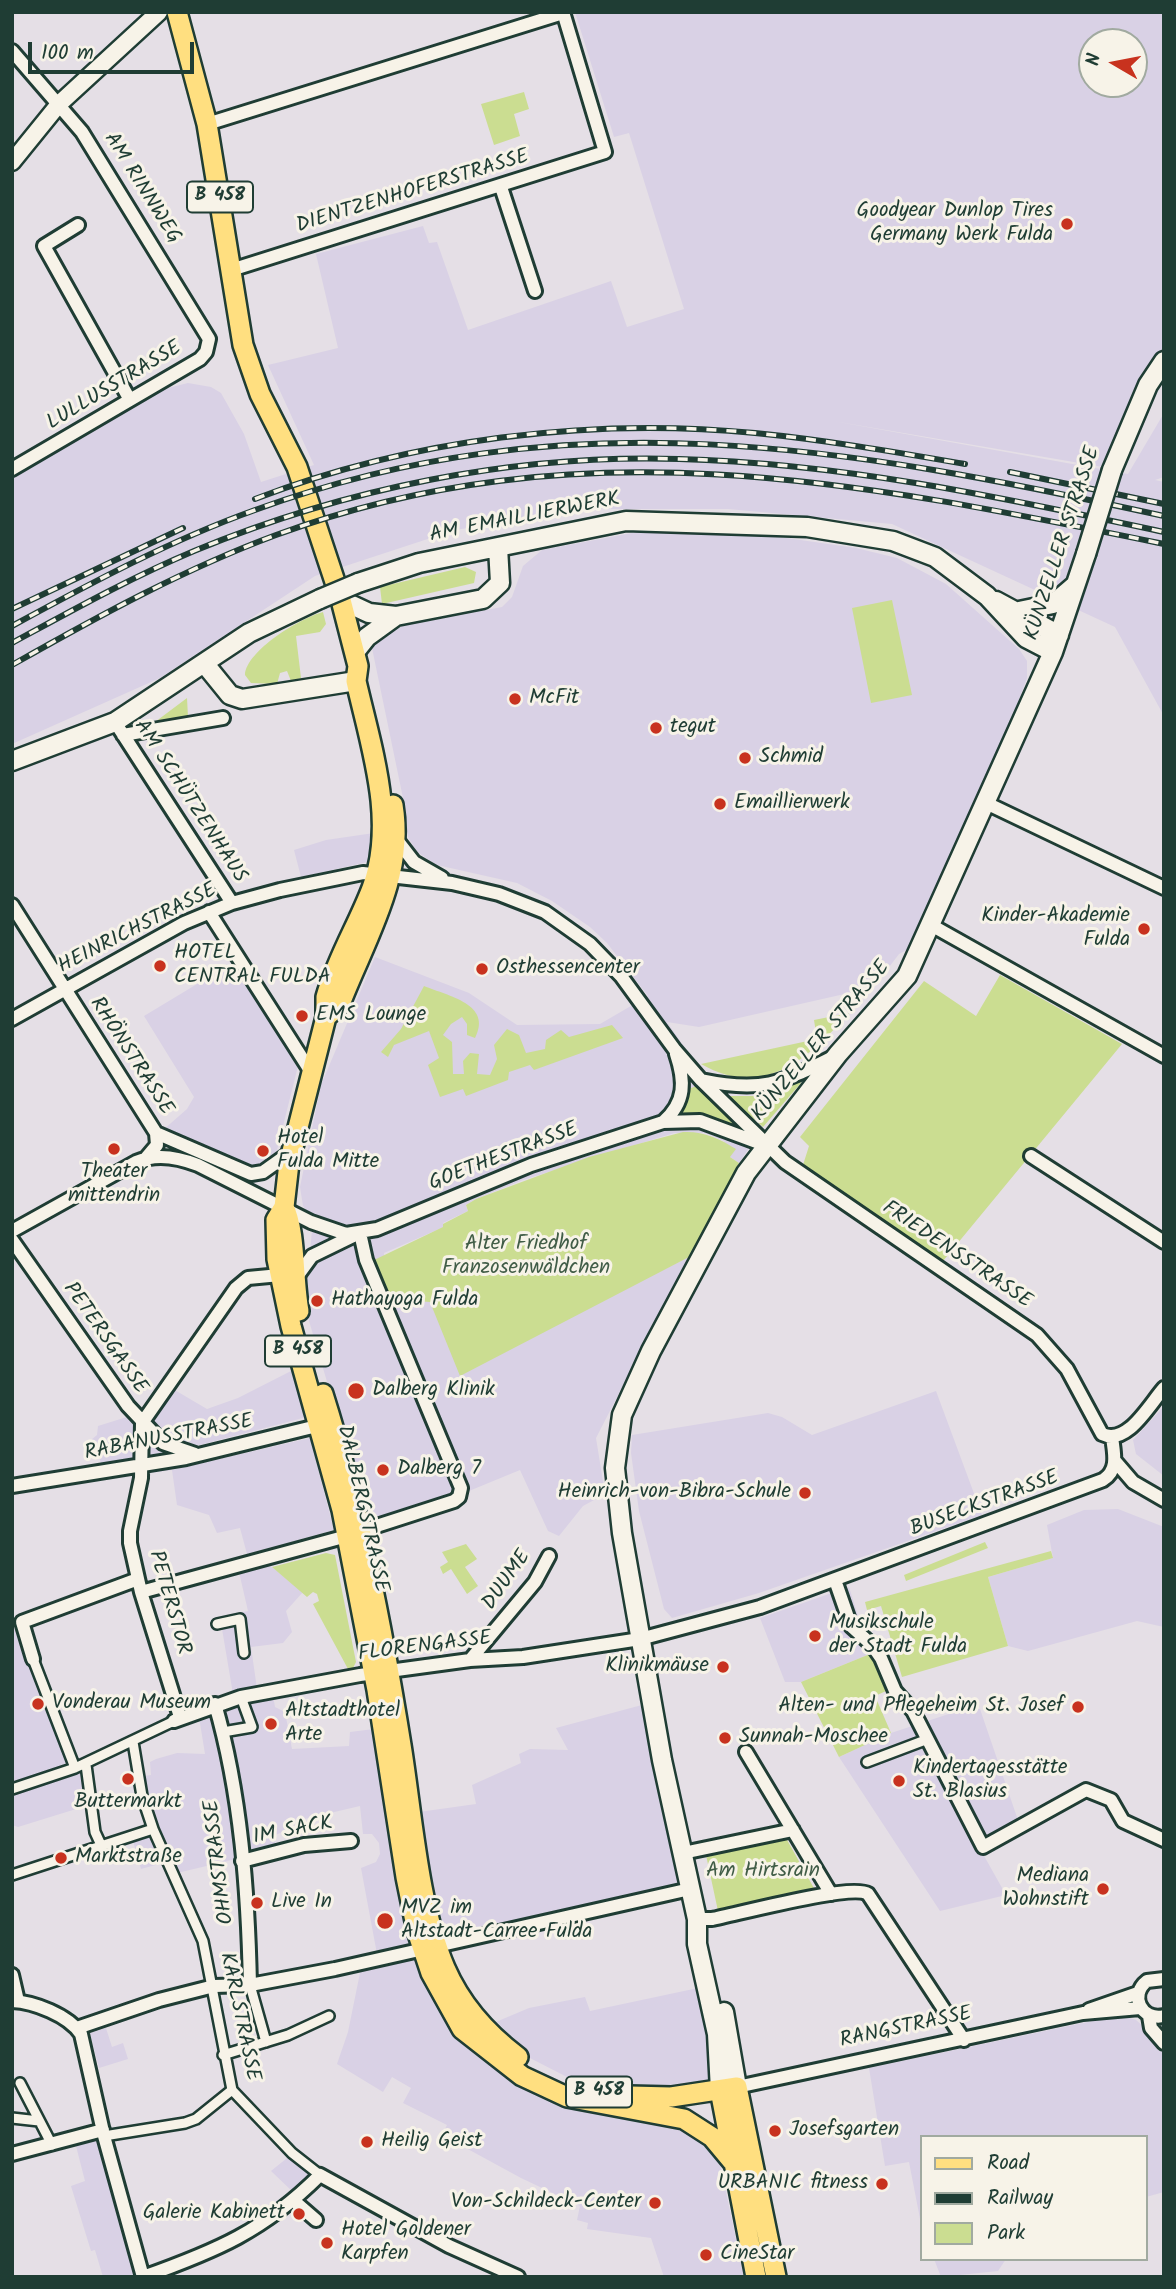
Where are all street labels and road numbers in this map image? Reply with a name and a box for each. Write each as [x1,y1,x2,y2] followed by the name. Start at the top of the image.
[97,129,185,249] street label: AM RINNWEG
[294,146,532,240] street label: DIENTZENHOFERSTRASSE
[187,182,253,212] road number: B 458
[43,337,187,437] street label: LULLUSSTRASSE
[1021,444,1107,644] street label: KÜNZELLER STRASSE
[428,488,622,550] street label: AM EMAILLIERWERK
[127,716,251,888] street label: AM SCHÜTZENHAUS
[55,879,221,981] street label: HEINRICHSTRASSE
[747,956,897,1128] street label: KÜNZELLER STRASSE
[83,993,177,1121] street label: RHÖNSTRASSE
[426,1118,582,1198] street label: GOETHESTRASSE
[876,1197,1036,1315] street label: FRIEDENSSTRASSE
[56,1278,152,1400] street label: PETERSGASSE
[265,1336,331,1366] road number: B 458
[83,1410,255,1468] street label: RABANUSSTRASSE
[330,1423,392,1595] street label: DALBERGSTRASSE
[907,1466,1063,1544] street label: BUSECKSTRASSE
[478,1546,538,1616] street label: DUUME
[141,1548,195,1658] street label: PETERSTOR
[357,1627,493,1669] street label: FLORENGASSE
[201,1798,241,1926] street label: OHMSTRASSE
[251,1812,335,1852] street label: IM SACK
[212,1950,264,2084] street label: KARLSTRASSE
[838,2003,974,2055] street label: RANGSTRASSE
[566,2076,632,2108] road number: B 458

